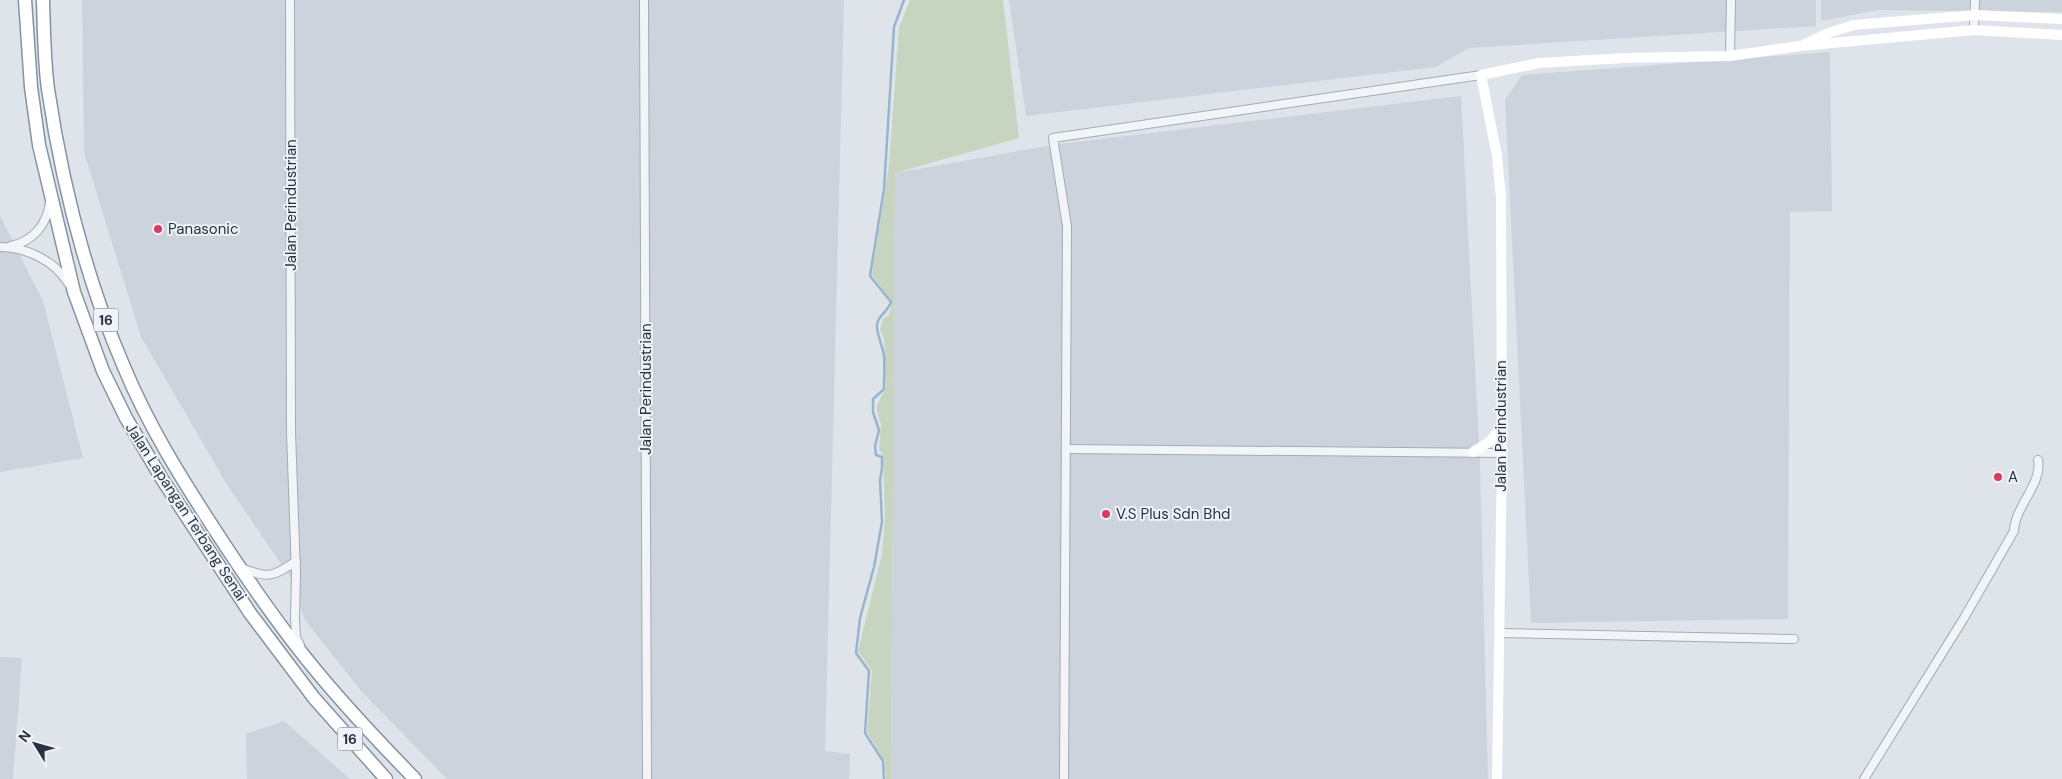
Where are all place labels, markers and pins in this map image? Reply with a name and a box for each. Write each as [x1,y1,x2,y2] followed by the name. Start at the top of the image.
[168,219,239,239] place label: Panasonic
[152,223,164,235] marker: Panasonic
[2008,467,2018,487] place label: A
[1992,471,2004,483] marker: A
[1116,504,1230,524] place label: V.S Plus Sdn Bhd
[1100,508,1112,520] marker: V.S Plus Sdn Bhd

